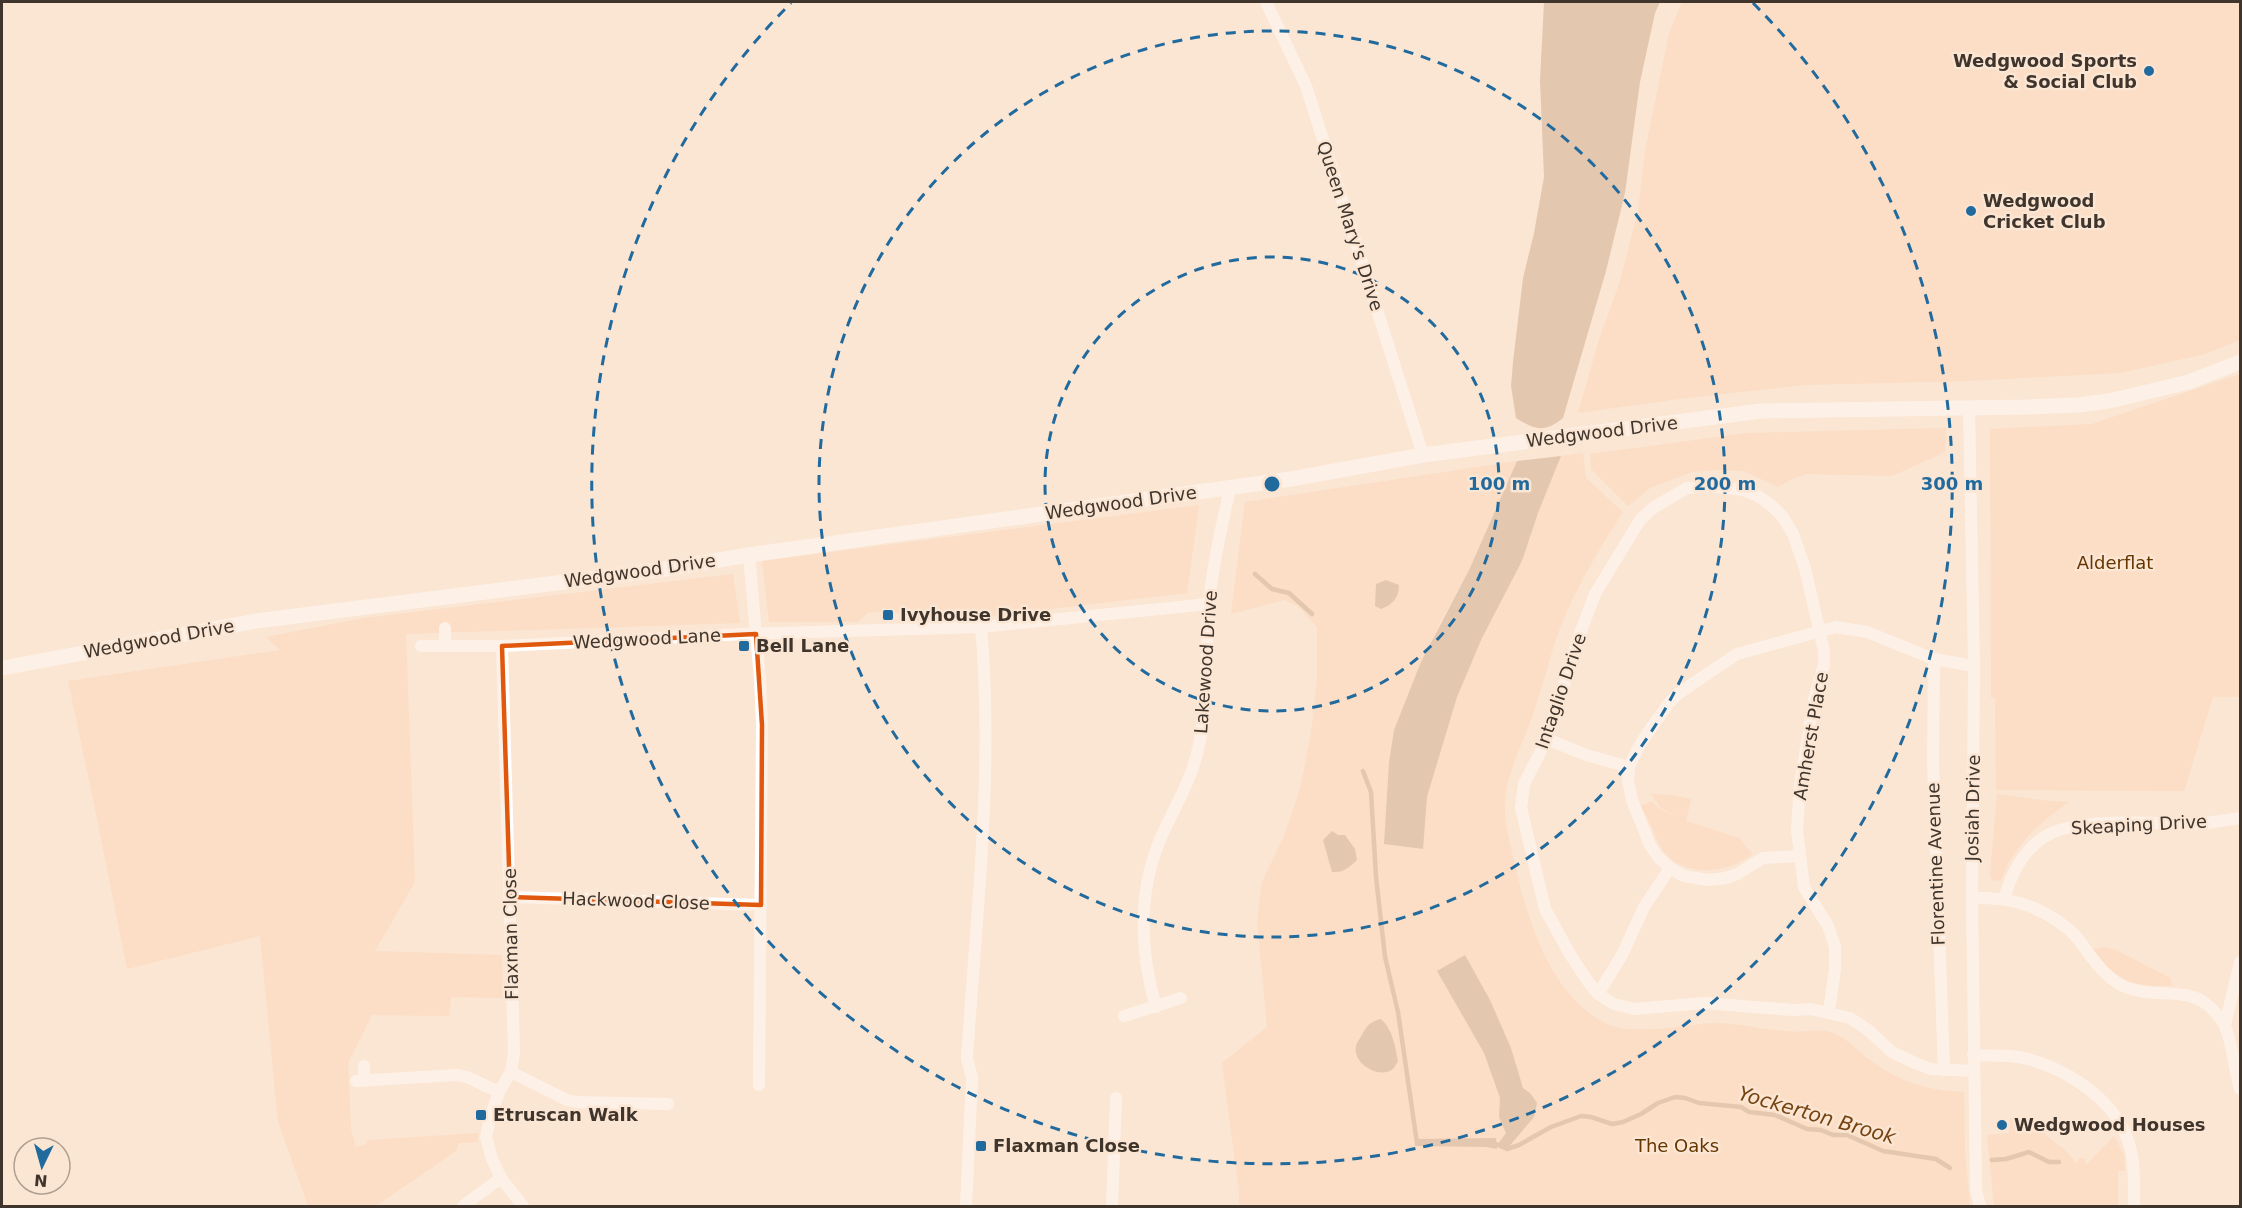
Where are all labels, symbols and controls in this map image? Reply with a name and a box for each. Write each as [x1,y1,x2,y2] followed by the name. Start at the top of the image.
[1953,50,2137,92] place label: Wedgwood Sports & Social Club
[2142,64,2156,78] marker: Wedgwood Sports & Social Club
[1313,138,1388,314] street label: Queen Mary's Drive
[1983,190,2106,232] place label: Wedgwood Cricket Club
[1964,204,1978,218] marker: Wedgwood Cricket Club
[1525,412,1679,451] street label: Wedgwood Drive
[1468,473,1530,494] text: 100 m
[1694,473,1756,494] text: 200 m
[1921,473,1983,494] text: 300 m
[1262,474,1282,494] centre of rings
[1044,481,1198,524] street label: Wedgwood Drive
[563,549,717,592] street label: Wedgwood Drive
[2077,552,2153,573] park label: Alderflat
[1190,590,1221,734] street label: Lakewood Drive
[900,604,1051,625] place label: Ivyhouse Drive
[881,608,895,622] marker: Ivyhouse Drive
[82,615,236,662] street label: Wedgwood Drive
[572,624,721,653] street label: Wedgwood Lane
[1531,630,1590,751] street label: Intaglio Drive
[756,635,849,656] place label: Bell Lane
[737,639,751,653] marker: Bell Lane
[1789,670,1832,802] street label: Amherst Place
[1961,754,1984,863] street label: Josiah Drive
[1922,782,1949,946] street label: Florentine Avenue
[2070,810,2208,839] street label: Skeaping Drive
[499,868,522,1000] street label: Flaxman Close
[562,887,710,914] street label: Hackwood Close
[1736,1081,1900,1149] water label: Yockerton Brook
[493,1104,639,1125] place label: Etruscan Walk
[474,1108,488,1122] marker: Etruscan Walk
[2014,1114,2206,1135] place label: Wedgwood Houses
[1995,1118,2009,1132] marker: Wedgwood Houses
[993,1135,1140,1156] place label: Flaxman Close
[1634,1135,1719,1156] park label: The Oaks
[12,1136,72,1196] north arrow
[974,1139,988,1153] marker: Flaxman Close
[33,1170,48,1190] text: N

